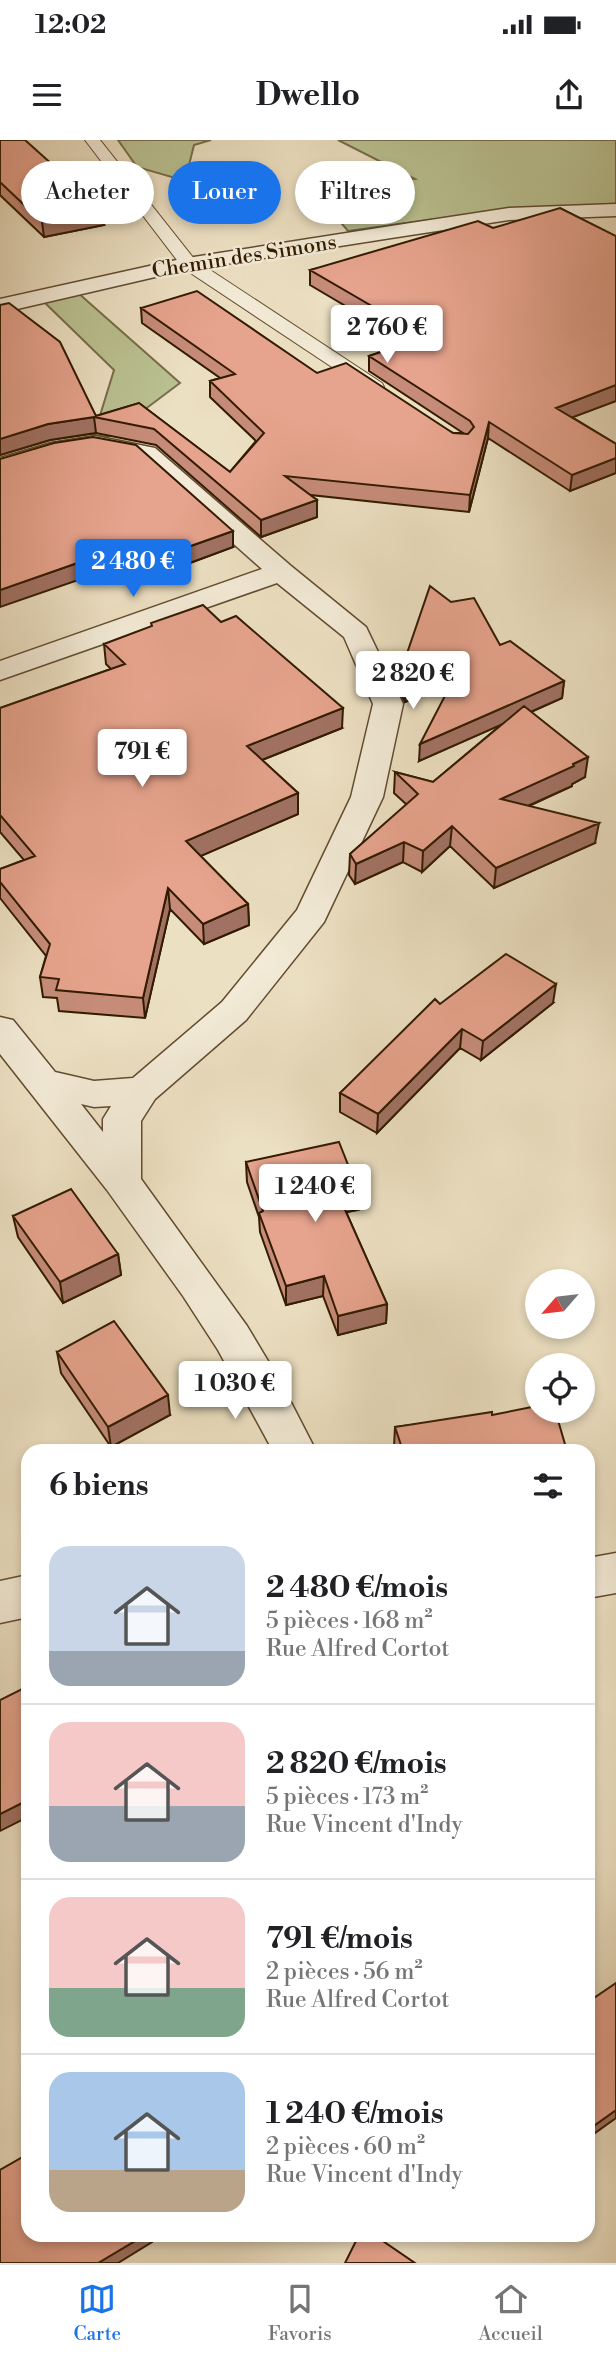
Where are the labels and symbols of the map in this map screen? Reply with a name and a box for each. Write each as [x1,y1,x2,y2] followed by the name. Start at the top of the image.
[150,230,338,284] street label: Chemin des Simons
[322,306,452,365] pin: 2 760 €
[68,540,198,599] pin: 2 480 €
[348,652,478,711] pin: 2 820 €
[93,730,191,789] pin: 791 €
[250,1164,380,1224] pin: 1 240 €
[525,1269,595,1339] north arrow
[170,1362,300,1421] pin: 1 030 €

